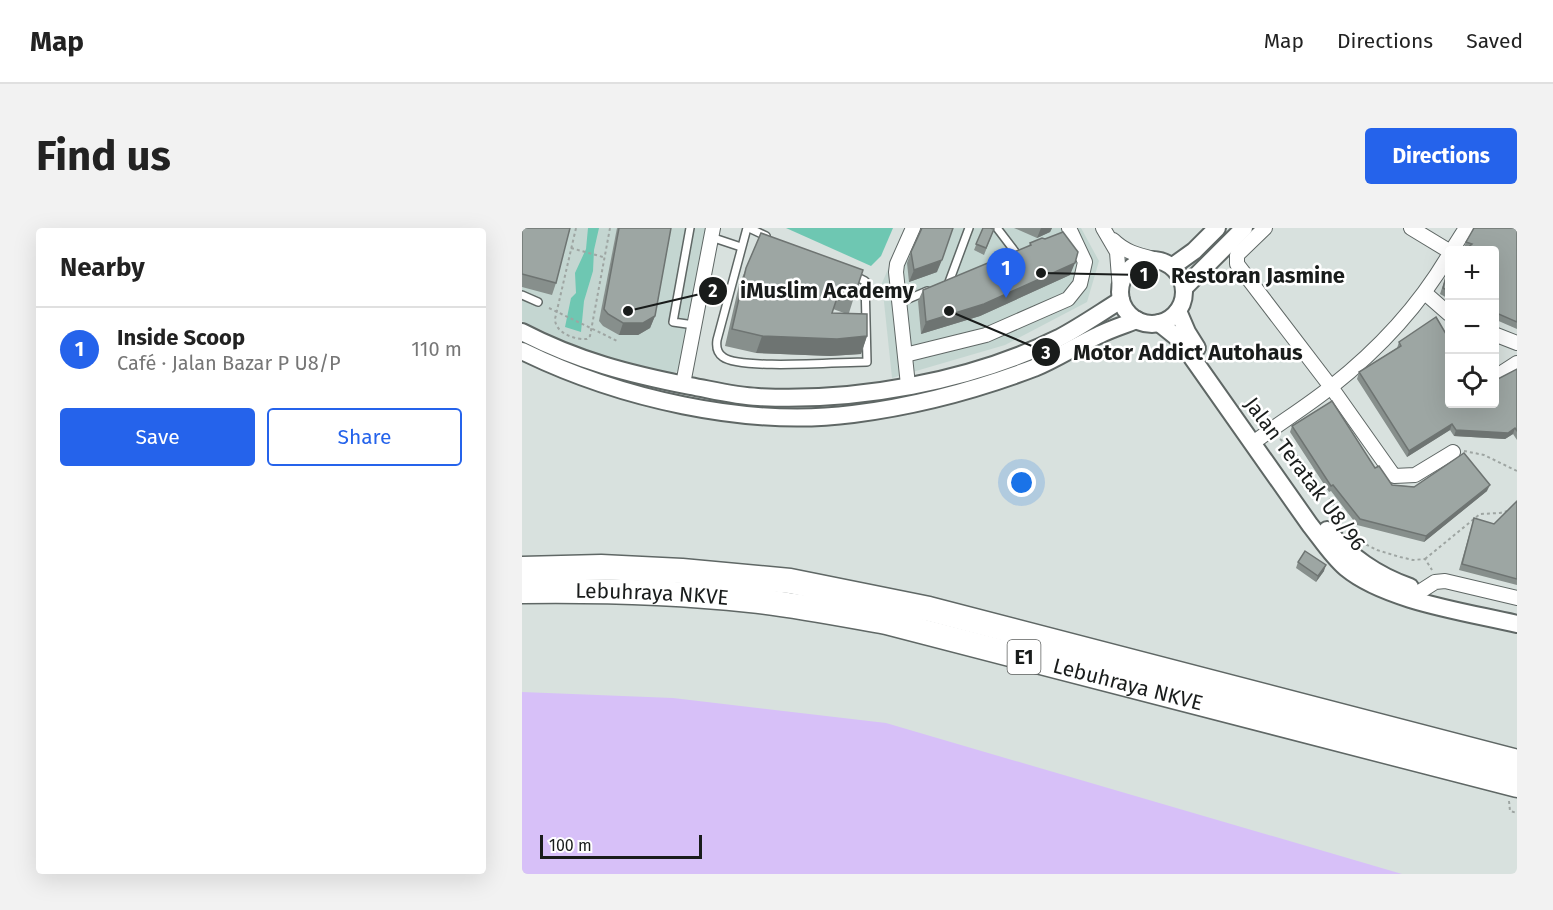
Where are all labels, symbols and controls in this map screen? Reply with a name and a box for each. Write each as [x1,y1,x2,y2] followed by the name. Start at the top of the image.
[30,25,84,58] text: Map
[1264,28,1304,54] text: Map
[1337,28,1433,54] text: Directions
[1466,28,1523,54] text: Saved
[1365,128,1517,184] button: Directions
[36,131,171,181] text: Find us
[1445,246,1499,408] map controls
[1445,246,1499,300] button: +
[986,248,1026,298] pin: 1
[60,252,145,283] text: Nearby
[1129,255,1357,295] callout: Restoran Jasmine
[1171,262,1345,289] text: Restoran Jasmine
[1140,264,1148,286] text: 1
[698,271,926,311] callout: iMuslim Academy
[740,277,914,304] text: iMuslim Academy
[708,280,718,302] text: 2
[1445,300,1499,354] button: −
[117,324,245,351] text: Inside Scoop
[1031,332,1315,372] callout: Motor Addict Autohaus
[75,337,84,361] text: 1
[411,337,462,361] text: 110 m
[1073,339,1303,366] text: Motor Addict Autohaus
[1040,342,1051,364] text: 3
[117,351,341,375] text: Café · Jalan Bazar P U8/P
[1445,354,1499,408] button: locate
[1239,392,1371,556] street label: Jalan Teratak U8/96
[60,408,255,466] button: Save
[267,408,462,466] button: Share
[1007,468,1036,497] your location
[575,578,730,611] street label: Lebuhraya NKVE
[1008,640,1040,674] road number: E1
[1050,653,1206,716] street label: Lebuhraya NKVE
[540,832,702,860] scale bar
[549,836,592,855] text: 100 m

